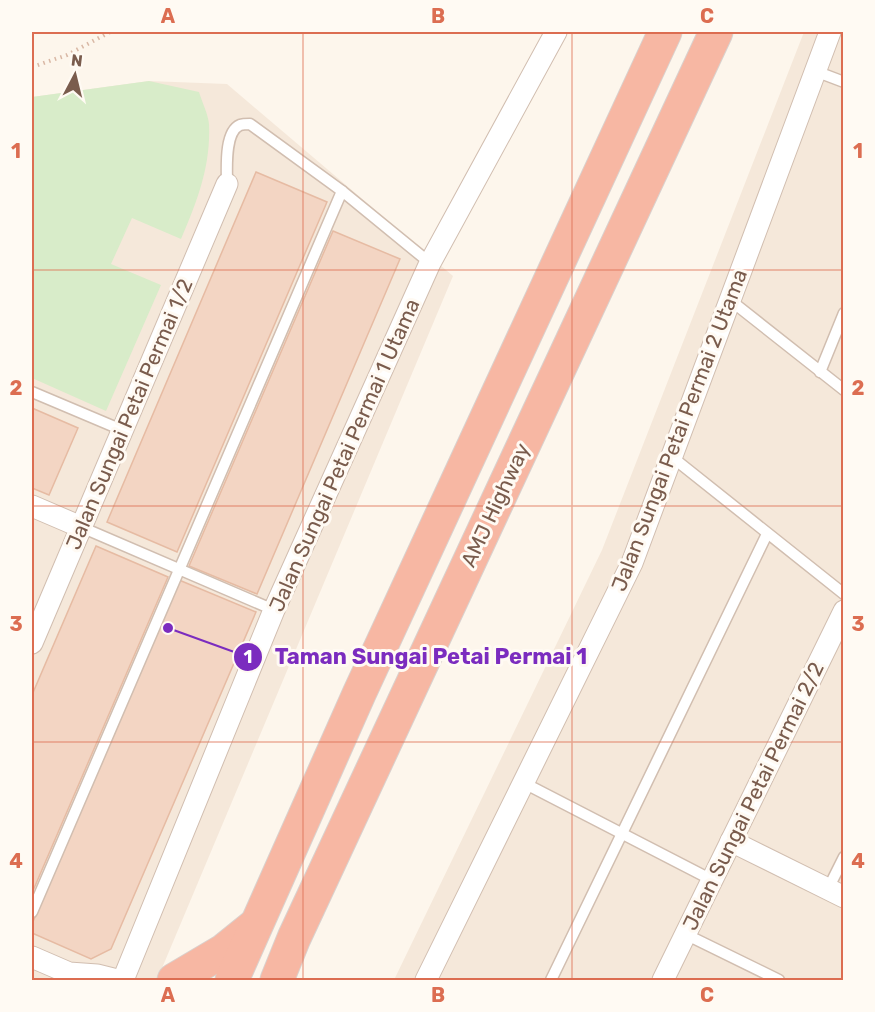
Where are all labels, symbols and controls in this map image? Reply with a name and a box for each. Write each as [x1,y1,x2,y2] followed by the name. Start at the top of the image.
[161,4,176,28] text: A
[431,4,445,28] text: B
[700,4,714,28] text: C
[45,45,105,105] north arrow
[70,50,84,71] text: N
[11,139,21,163] text: 1
[853,139,863,163] text: 1
[606,265,752,595] street label: Jalan Sungai Petai Permai 2 Utama
[60,275,198,553] street label: Jalan Sungai Petai Permai 1/2
[263,295,425,615] street label: Jalan Sungai Petai Permai 1 Utama
[10,376,23,400] text: 2
[852,376,865,400] text: 2
[455,439,535,571] street label: AMJ Highway
[9,612,23,636] text: 3
[851,612,865,636] text: 3
[233,637,599,677] callout: Taman Sungai Petai Permai 1
[275,643,587,670] text: Taman Sungai Petai Permai 1
[244,646,252,668] text: 1
[677,658,829,934] street label: Jalan Sungai Petai Permai 2/2
[9,849,23,873] text: 4
[851,849,865,873] text: 4
[161,983,176,1007] text: A
[431,983,445,1007] text: B
[700,983,714,1007] text: C

